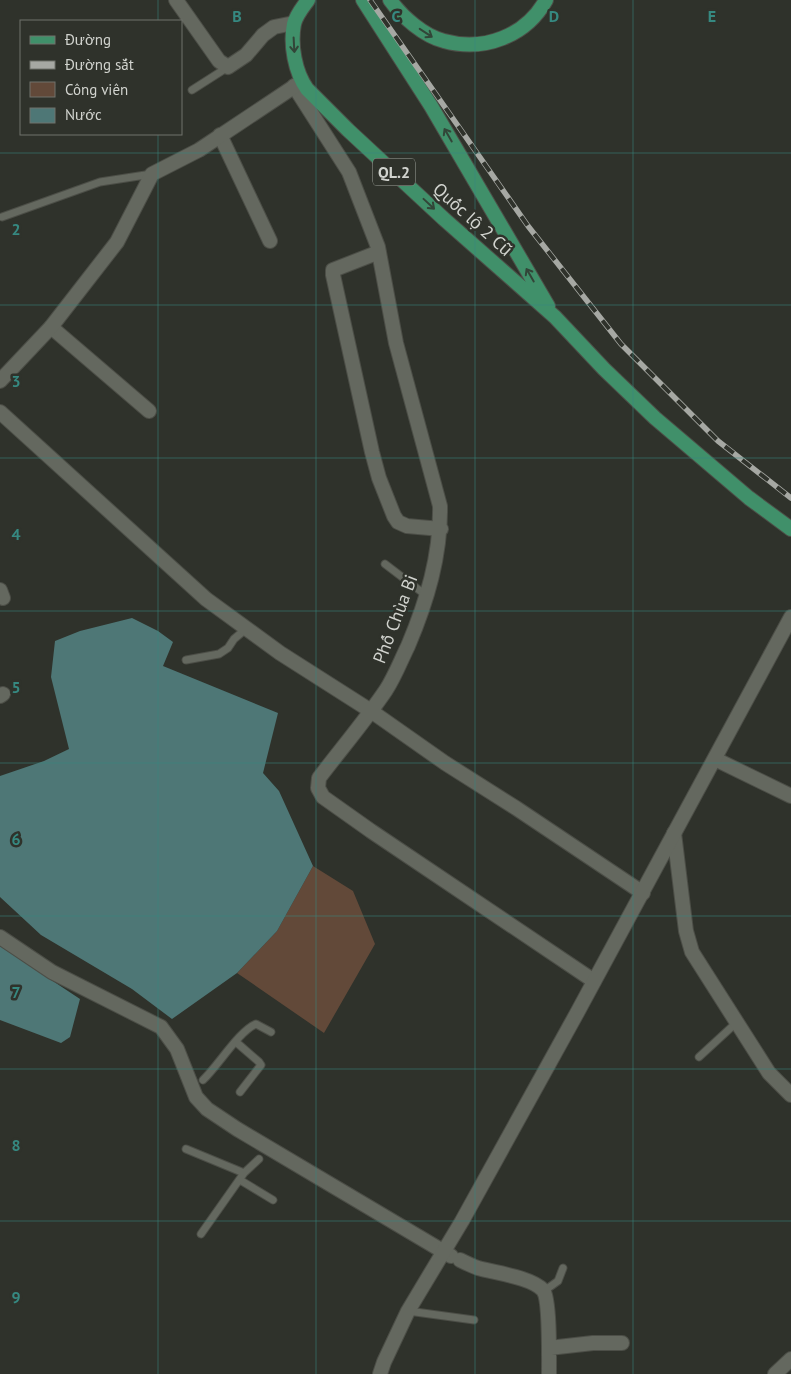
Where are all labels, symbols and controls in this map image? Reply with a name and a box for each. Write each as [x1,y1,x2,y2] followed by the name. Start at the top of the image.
[232,6,242,26] text: B
[392,6,401,26] text: C
[549,6,559,26] text: D
[708,6,716,26] text: E
[20,20,182,135] legend
[419,27,433,38] one-way arrow
[64,30,111,49] text: Đường
[289,36,298,52] one-way arrow
[64,55,134,74] text: Đường sắt
[65,80,128,99] text: Công viên
[65,105,102,124] text: Nước
[443,128,453,143] one-way arrow
[373,158,415,186] road number: QL.2
[428,177,518,261] street label: Quốc lộ 2 Cũ
[422,199,435,210] one-way arrow
[11,219,21,239] text: 2
[525,269,535,283] one-way arrow
[11,371,21,391] text: 3
[11,524,21,544] text: 4
[368,571,422,667] street label: Phố Chùa Bi
[11,677,21,697] text: 5
[11,829,21,849] text: 6
[11,982,21,1002] text: 7
[11,1135,21,1155] text: 8
[11,1287,21,1307] text: 9

